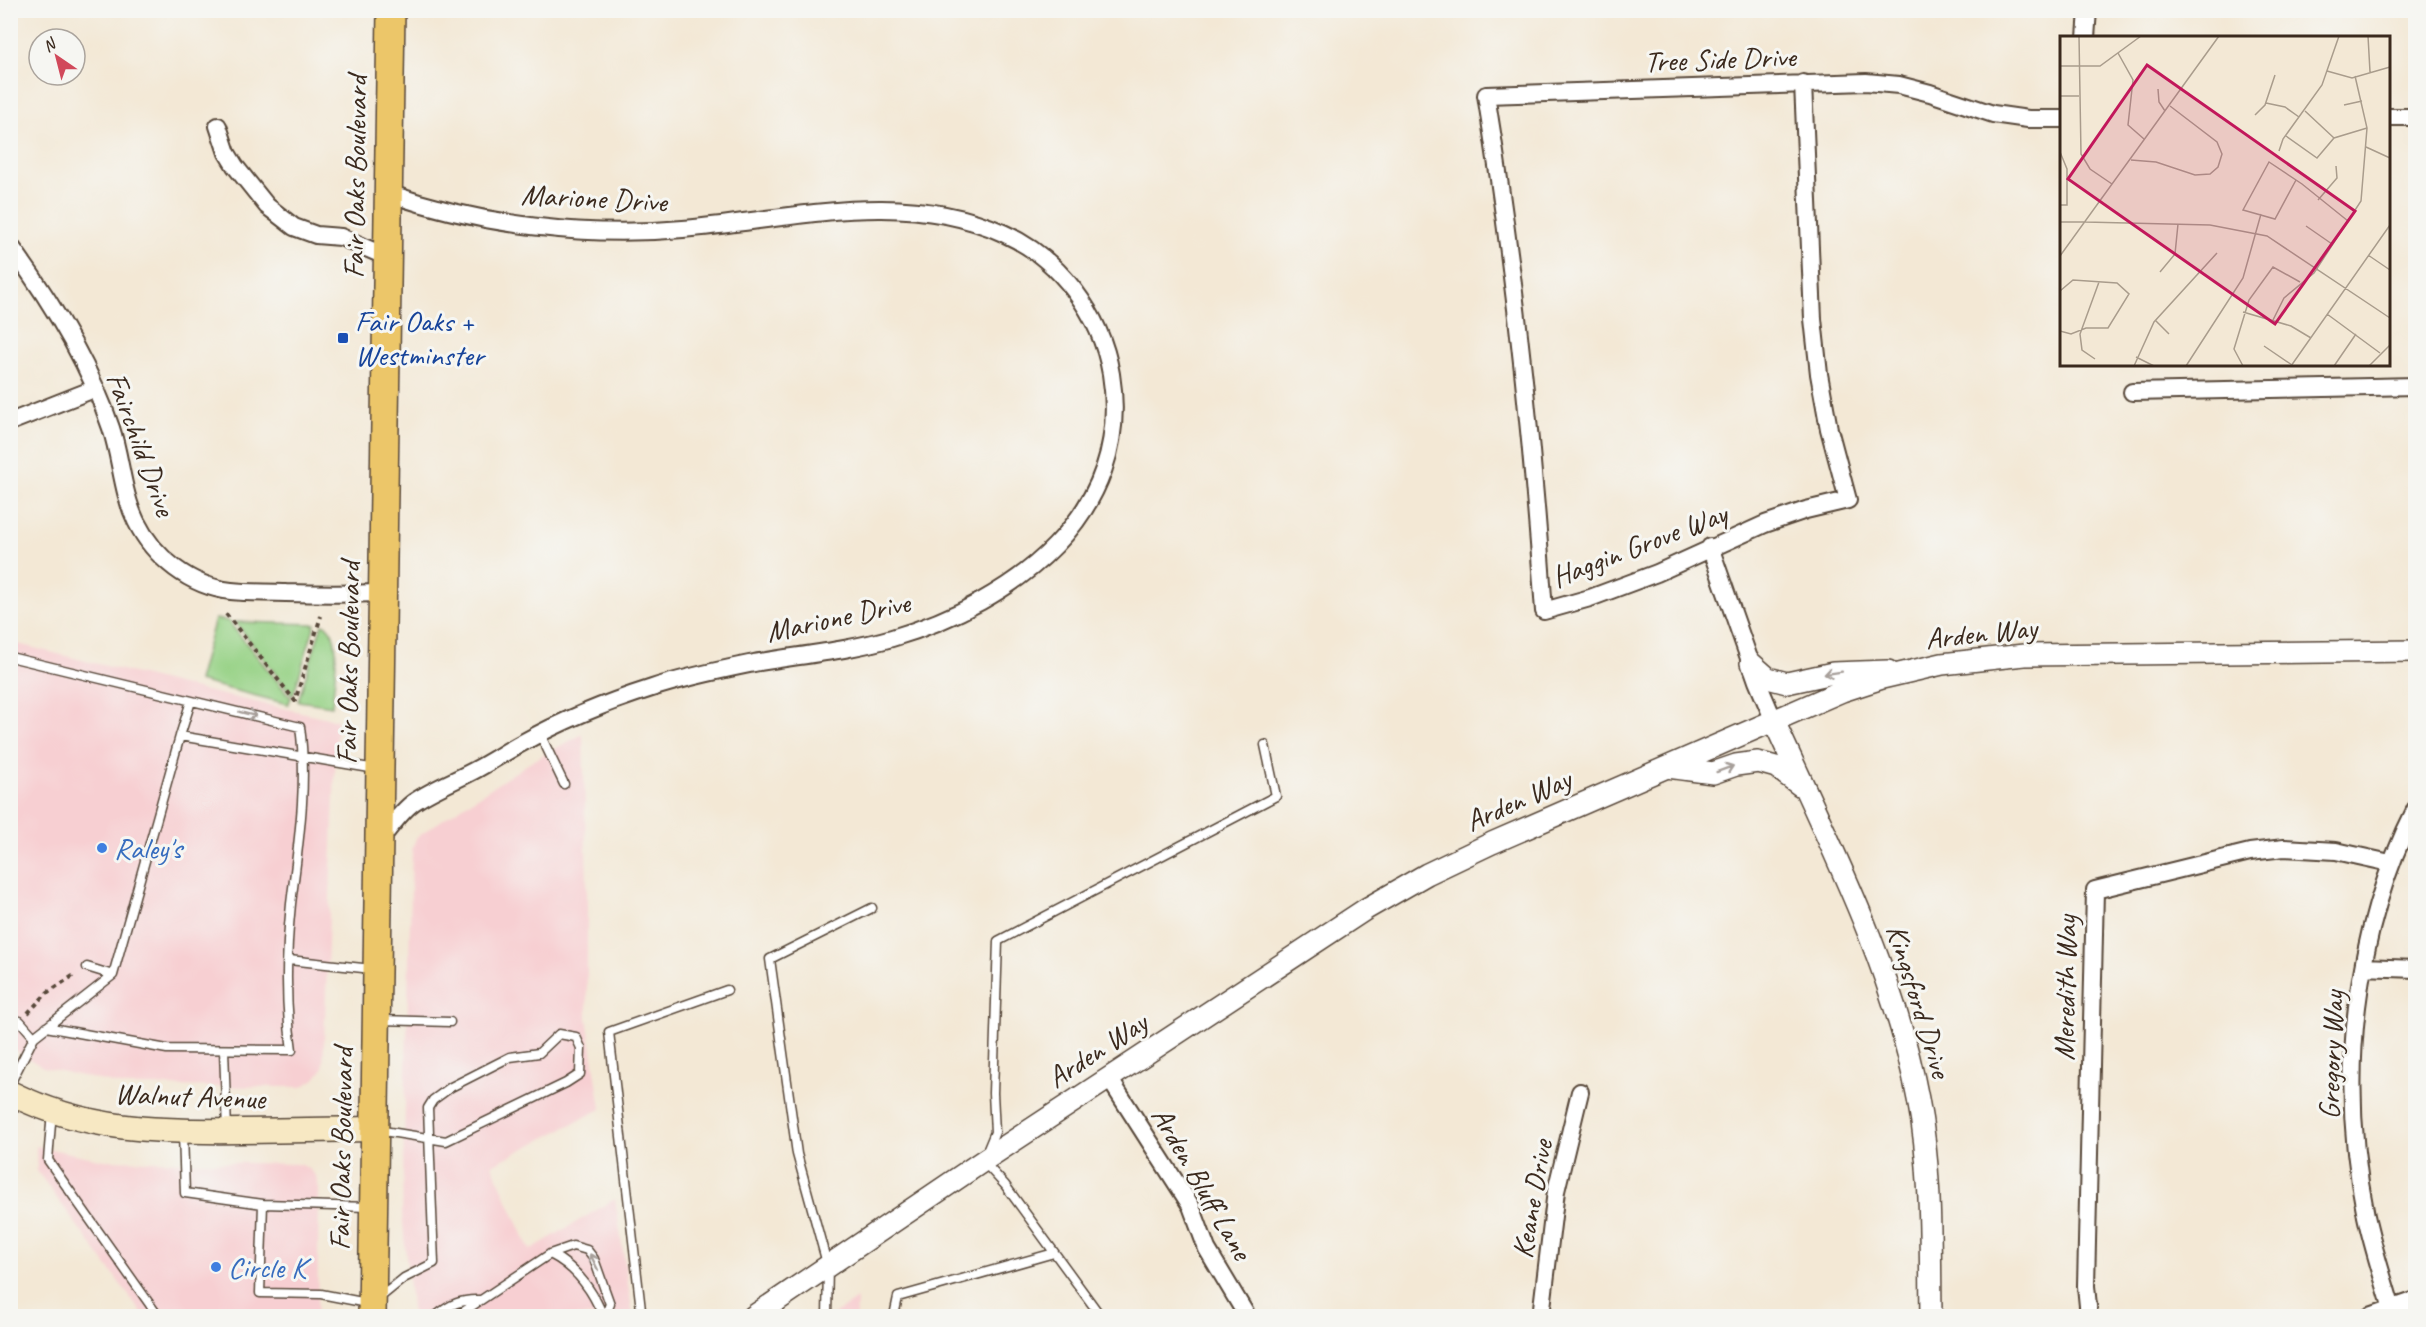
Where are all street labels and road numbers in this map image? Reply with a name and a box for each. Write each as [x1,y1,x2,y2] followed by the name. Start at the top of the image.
[1644,37,1799,81] street label: Tree Side Drive
[334,71,376,279] street label: Fair Oaks Boulevard
[520,175,670,221] street label: Marione Drive
[98,367,185,523] street label: Fairchild Drive
[1546,493,1734,596] street label: Haggin Grove Way
[327,557,369,765] street label: Fair Oaks Boulevard
[763,583,915,651] street label: Marione Drive
[1923,608,2041,658] street label: Arden Way
[1459,759,1579,840] street label: Arden Way
[2045,913,2085,1061] street label: Meredith Way
[1878,920,1961,1084] street label: Kingsford Drive
[2310,988,2352,1120] street label: Gregory Way
[1040,1002,1157,1096] street label: Arden Way
[320,1043,362,1251] street label: Fair Oaks Boulevard
[114,1074,268,1118] street label: Walnut Avenue
[1143,1100,1262,1268] street label: Arden Bluff Lane
[1503,1135,1561,1261] street label: Keane Drive

